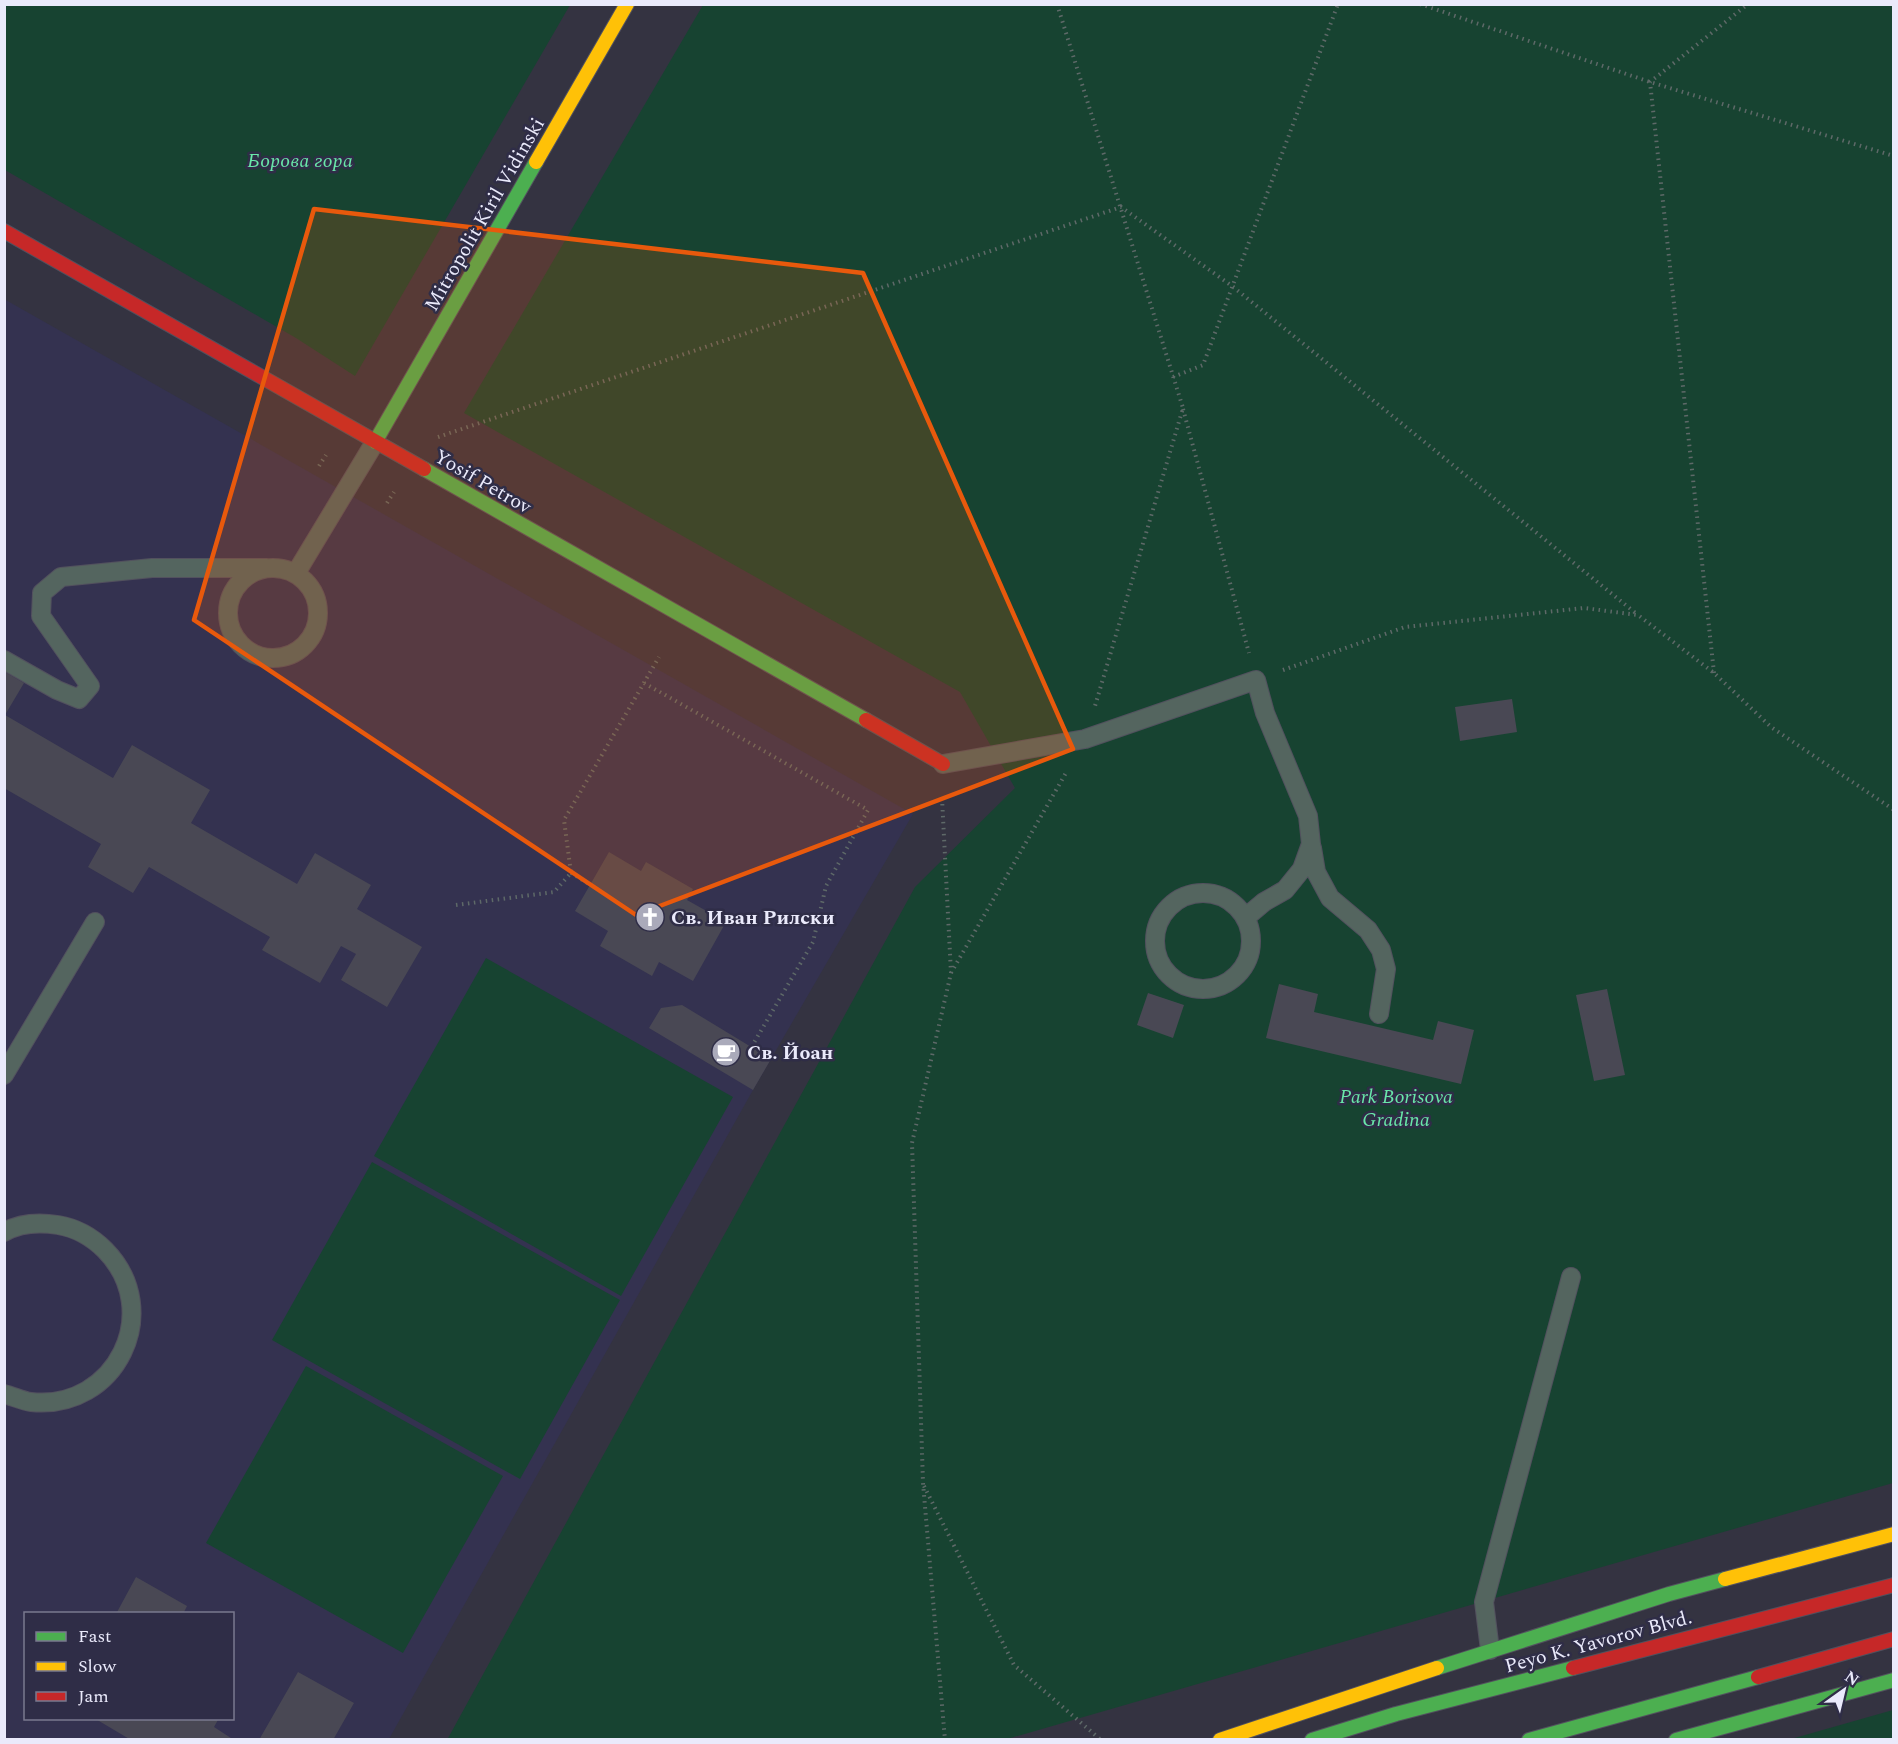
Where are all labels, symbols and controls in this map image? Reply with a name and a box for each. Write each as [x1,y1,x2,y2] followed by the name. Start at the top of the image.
[417,112,553,317] street label: Mitropolit Kiril Vidinski
[247,146,353,176] park label: Борова гора
[428,442,538,523] street label: Yosif Petrov
[634,901,666,933] church icon: Св. Иван Рилски
[671,903,835,933] place label: Св. Иван Рилски
[710,1036,742,1068] cafe icon: Св. Йоан
[747,1038,833,1068] place label: Св. Йоан
[1339,1082,1453,1135] park label: Park Borisova Gradina
[1501,1603,1695,1681] street label: Peyo K. Yavorov Blvd.
[24,1612,234,1720] legend
[78,1623,111,1650] text: Fast
[78,1653,117,1680] text: Slow
[1814,1660,1874,1720] north arrow
[1840,1665,1864,1692] text: N
[78,1683,109,1710] text: Jam

